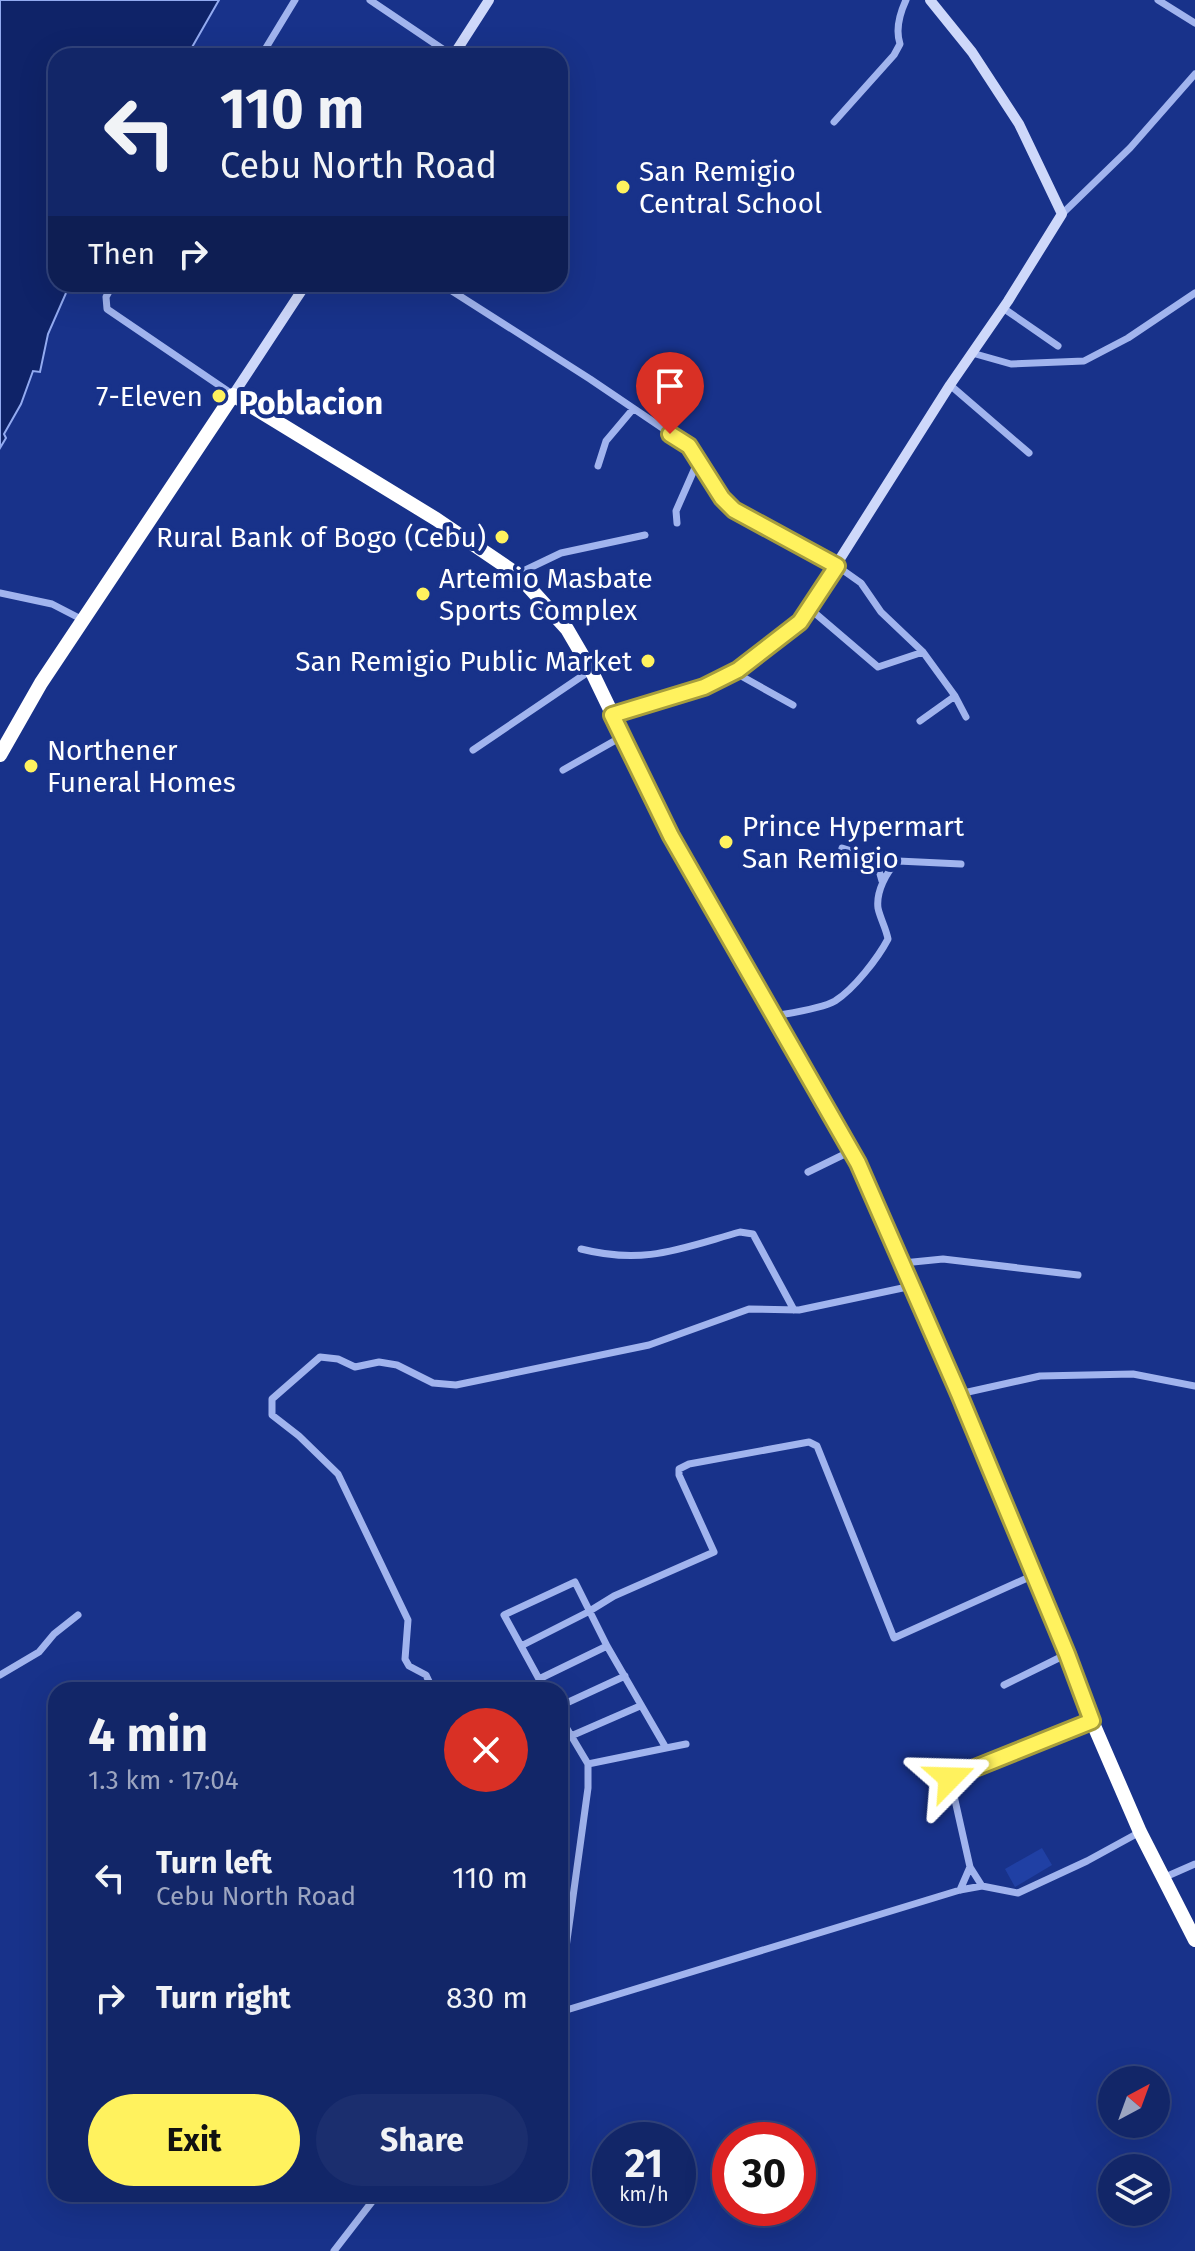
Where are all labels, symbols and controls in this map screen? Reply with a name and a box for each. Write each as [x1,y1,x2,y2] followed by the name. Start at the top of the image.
[220,76,364,143] text: 110 m
[88,80,192,184] icon: left
[220,144,497,188] text: Cebu North Road
[639,155,822,220] place label: San Remigio Central School
[614,178,632,196] marker: San Remigio Central School
[171,232,215,276] icon: right
[88,236,155,272] text: Then
[636,352,704,434] pin
[648,364,692,408] icon: arrive
[96,380,203,413] place label: 7-Eleven
[239,384,383,422] district label: Poblacion
[210,387,228,405] marker: 7-Eleven
[156,521,486,554] place label: Rural Bank of Bogo (Cebu)
[493,528,511,546] marker: Rural Bank of Bogo (Cebu)
[439,562,653,627] place label: Artemio Masbate Sports Complex
[414,585,432,603] marker: Artemio Masbate Sports Complex
[295,645,633,678] place label: San Remigio Public Market
[639,652,657,670] marker: San Remigio Public Market
[47,734,236,799] place label: Northener Funeral Homes
[22,757,40,775] marker: Northener Funeral Homes
[742,810,965,875] place label: Prince Hypermart San Remigio
[717,833,735,851] marker: Prince Hypermart San Remigio
[88,1706,208,1764] text: 4 min
[444,1708,528,1792] button: close
[908,1736,992,1820] position arrow
[88,1765,239,1796] text: 1.3 km · 17:04
[156,1845,272,1881] text: Turn left
[88,1856,132,1900] icon: left
[452,1860,528,1896] text: 110 m
[156,1881,356,1912] text: Cebu North Road
[88,1976,132,2020] icon: right
[156,1980,291,2016] text: Turn right
[446,1980,528,2016] text: 830 m
[1098,2066,1170,2138] north arrow
[1098,2066,1170,2226] map controls
[88,2094,300,2186] button: Exit
[316,2094,528,2186] button: Share
[712,2122,816,2226] speed limit sign: 30
[625,2140,663,2188] text: 21
[1098,2154,1170,2226] button: layers
[619,2182,669,2206] text: km/h

